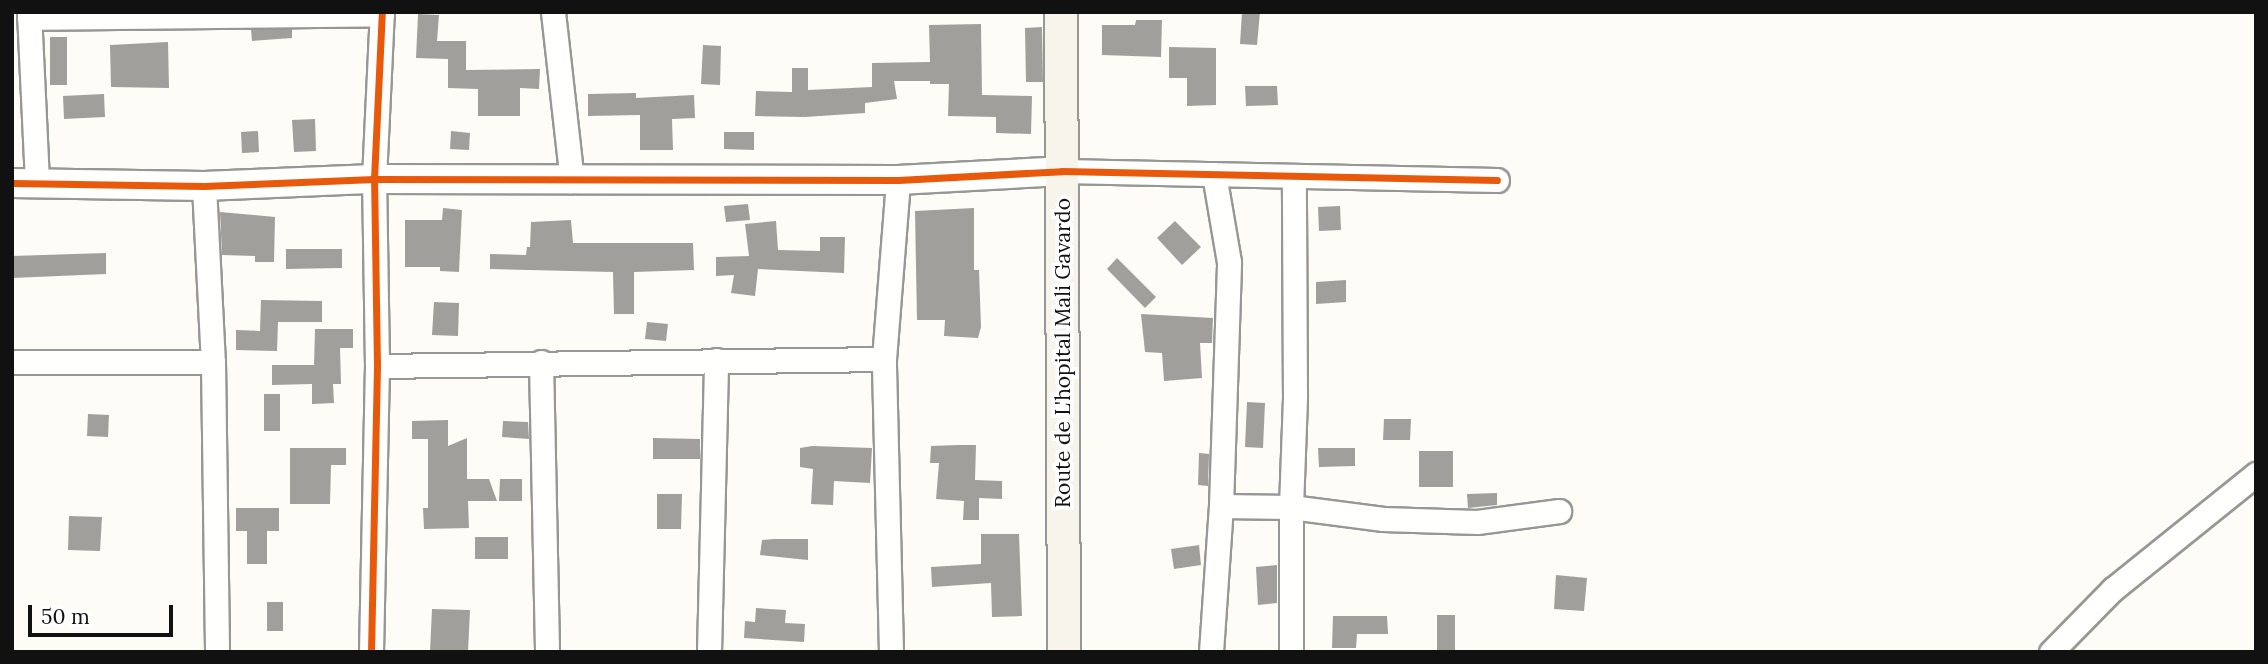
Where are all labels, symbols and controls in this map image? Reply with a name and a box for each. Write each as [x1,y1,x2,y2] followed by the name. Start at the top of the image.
[1050,198,1076,508] street label: Route de L'hopital Mali Gavardo
[32,590,177,634] scale bar
[41,603,90,630] text: 50 m

